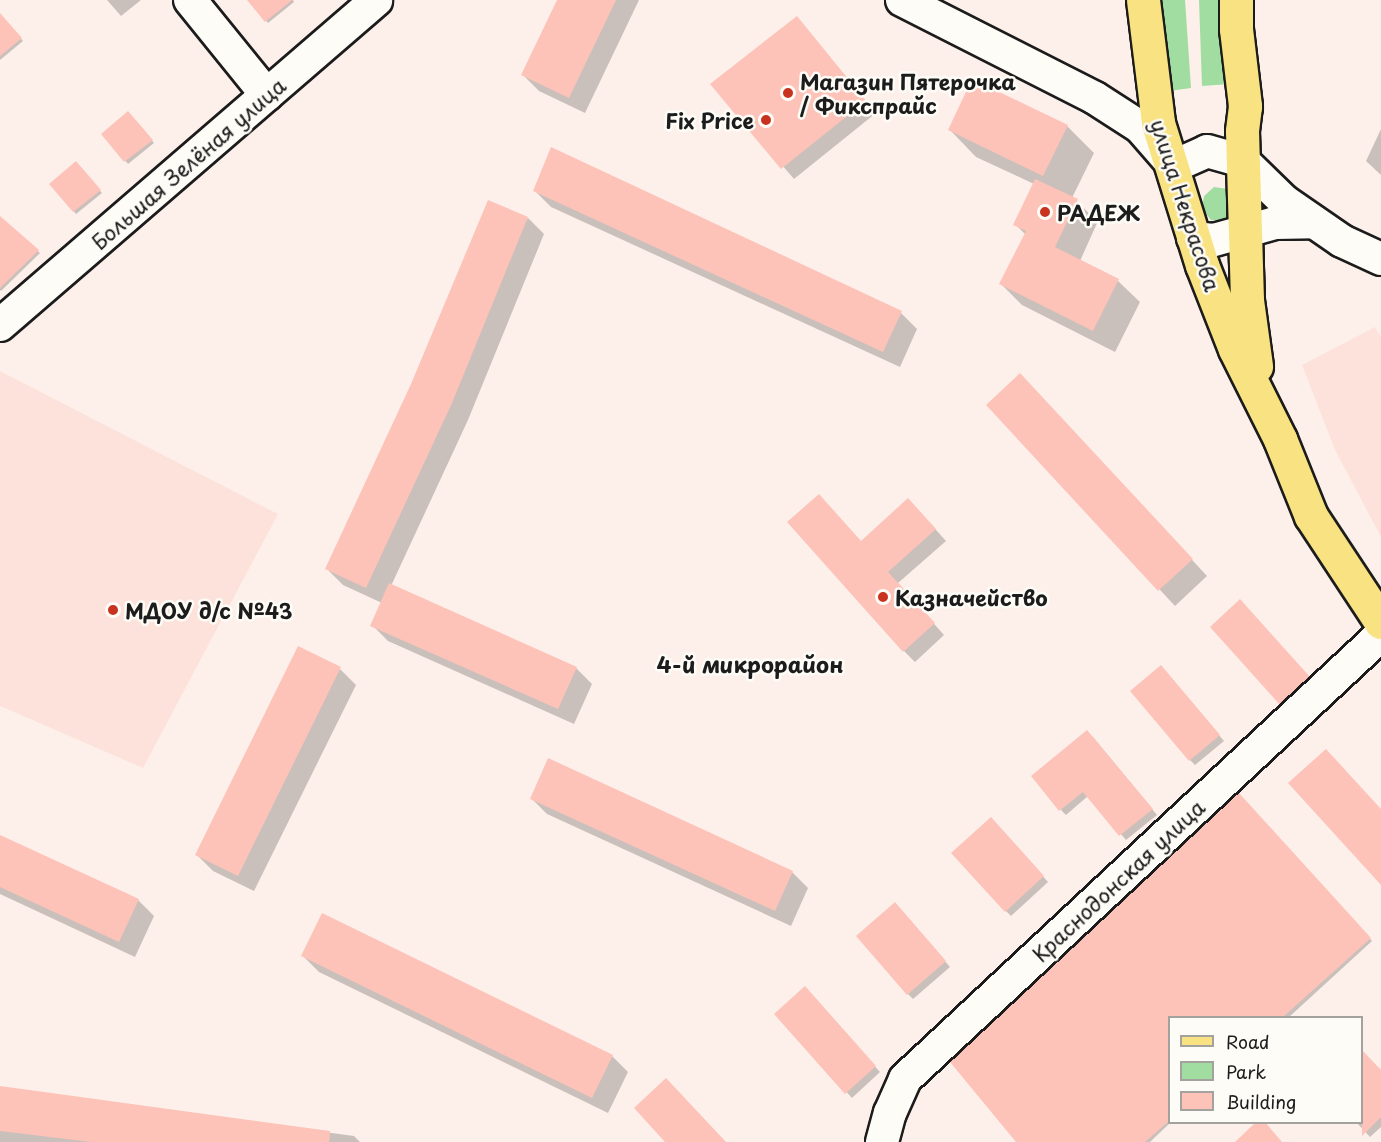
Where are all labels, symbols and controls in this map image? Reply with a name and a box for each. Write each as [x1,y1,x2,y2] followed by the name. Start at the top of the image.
[800,68,1017,118] place label: Магазин Пятерочка / Фикспрайс
[85,71,291,255] street label: Большая Зелёная улица
[781,86,795,100] marker: Магазин Пятерочка / Фикспрайс
[664,107,754,133] place label: Fix Price
[759,113,773,127] marker: Fix Price
[1146,115,1226,295] street label: улица Некрасова
[1057,199,1140,225] place label: РАДЕЖ
[1038,205,1052,219] marker: РАДЕЖ
[895,584,1048,610] place label: Казначейство
[876,590,890,604] marker: Казначейство
[125,597,294,623] place label: МДОУ д/с №43
[106,603,120,617] marker: МДОУ д/с №43
[656,651,844,677] district label: 4-й микрорайон
[1026,793,1210,967] street label: Краснодонская улица
[1168,1016,1363,1124] legend
[1226,1028,1270,1055] text: Road
[1226,1058,1266,1085] text: Park
[1226,1088,1296,1115] text: Building

